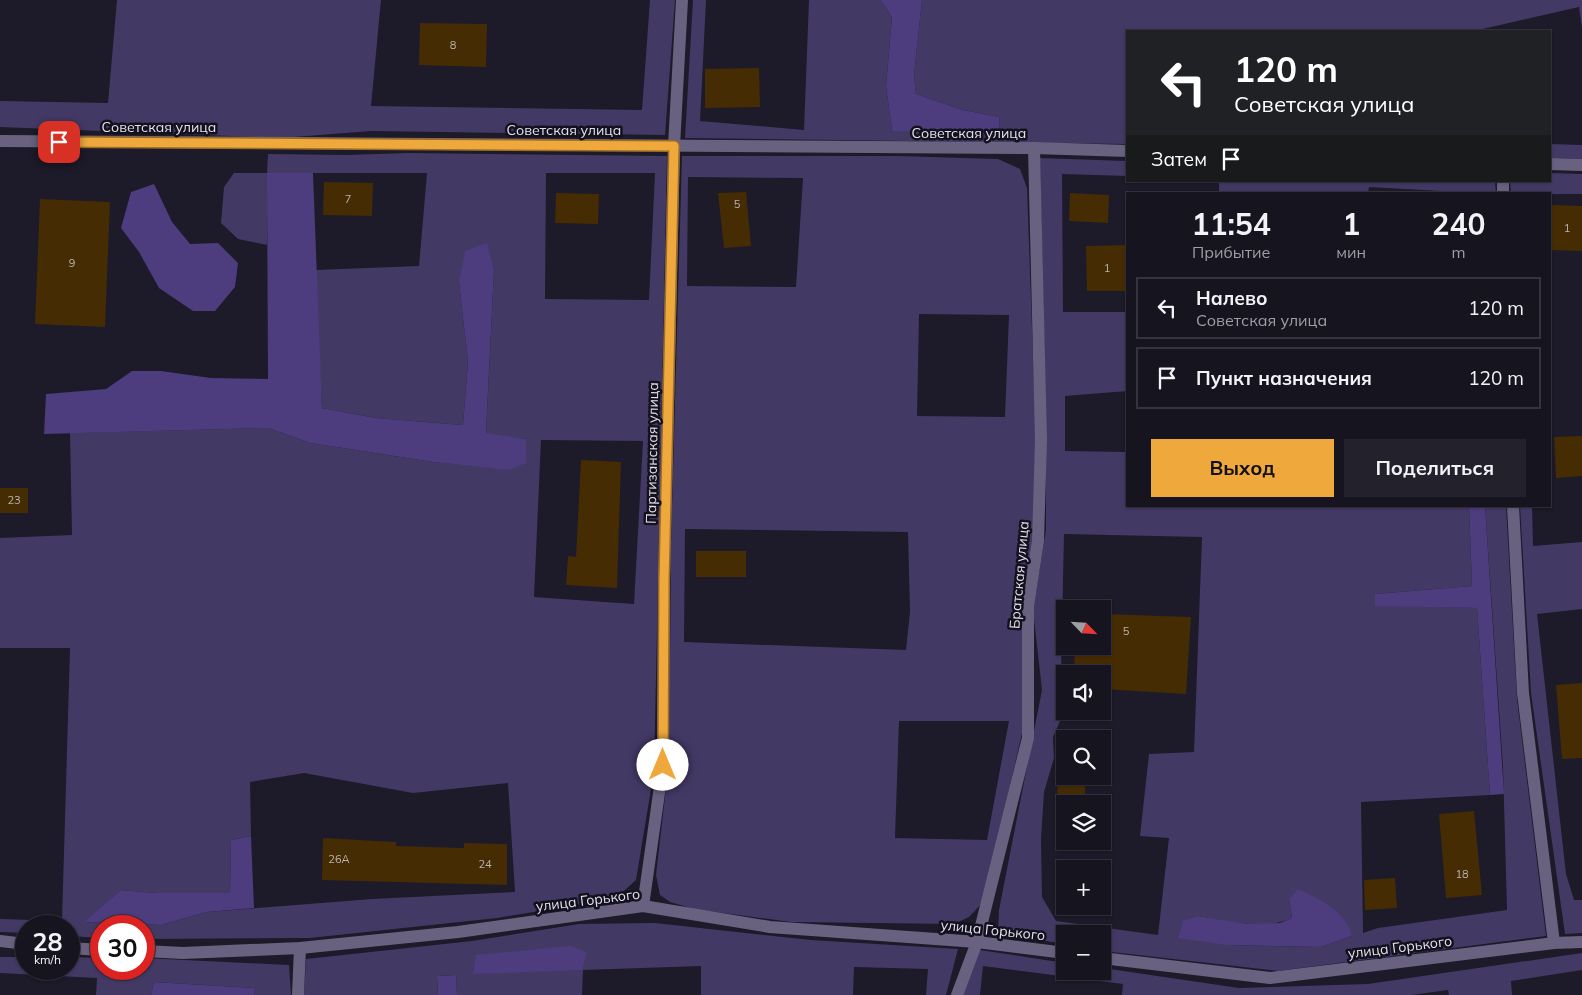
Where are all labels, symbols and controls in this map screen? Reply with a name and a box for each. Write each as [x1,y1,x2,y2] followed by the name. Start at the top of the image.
[450,38,457,52] house number: 8
[1234,47,1338,91] text: 120 m
[1151,50,1216,115] icon: left
[1234,90,1414,118] text: Советская улица
[102,118,216,136] street label: Советская улица
[38,121,80,163] pin
[507,121,621,139] street label: Советская улица
[912,124,1026,142] street label: Советская улица
[45,128,73,156] icon: arrive
[1217,145,1245,173] icon: arrive
[1151,147,1207,171] text: Затем
[345,192,351,206] house number: 7
[734,197,741,211] house number: 5
[1191,205,1271,243] text: 11:54
[1342,205,1360,243] text: 1
[1432,205,1486,243] text: 240
[1564,221,1570,235] house number: 1
[1192,242,1270,262] text: Прибытие
[1336,242,1366,262] text: мин
[1452,242,1466,262] text: m
[69,256,75,270] house number: 9
[1104,261,1110,275] house number: 1
[1196,286,1268,310] text: Налево
[1153,294,1181,322] icon: left
[1468,296,1524,320] text: 120 m
[1196,310,1327,330] text: Советская улица
[1153,364,1181,392] icon: arrive
[1196,366,1372,390] text: Пункт назначения
[1468,366,1524,390] text: 120 m
[642,382,662,524] street label: Партизанская улица
[1151,439,1334,497] button: Выход
[1344,439,1526,497] button: Поделиться
[7,493,21,507] house number: 23
[1005,520,1033,630] street label: Братская улица
[1056,600,1111,655] north arrow
[1056,600,1111,980] map controls
[1123,624,1130,638] house number: 5
[1056,665,1111,720] button: sound
[1056,730,1111,785] button: search
[636,738,688,790] position arrow
[1056,795,1111,850] button: layers
[328,852,350,866] house number: 26А
[478,857,492,871] house number: 24
[1056,860,1111,915] button: +
[1455,867,1469,881] house number: 18
[535,885,641,915] street label: улица Горького
[90,915,155,980] speed limit sign: 30
[940,916,1046,944] street label: улица Горького
[1056,925,1111,980] button: −
[32,926,63,957] text: 28
[1347,932,1453,962] street label: улица Горького
[34,952,61,967] text: km/h

